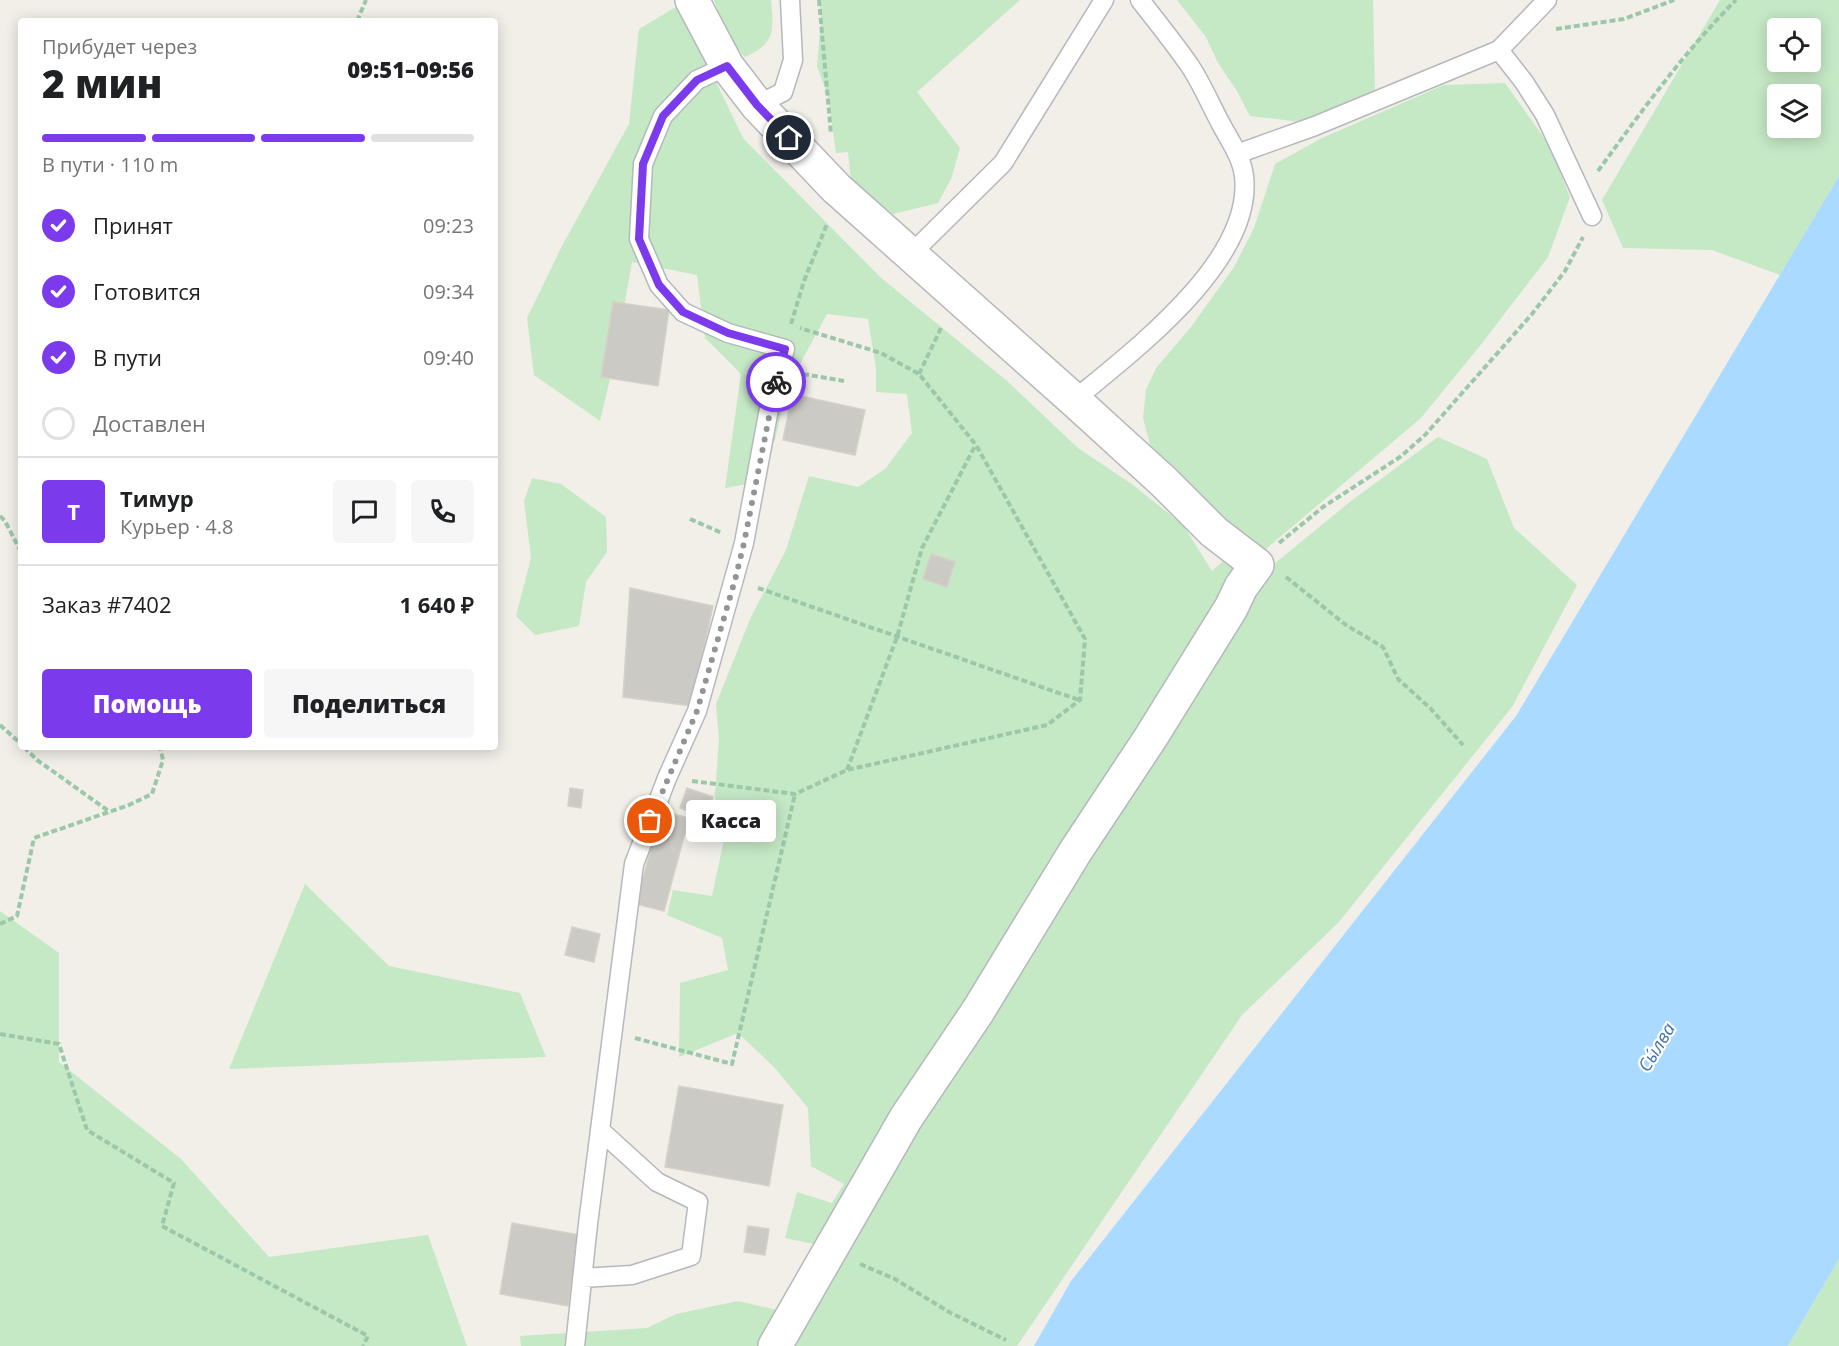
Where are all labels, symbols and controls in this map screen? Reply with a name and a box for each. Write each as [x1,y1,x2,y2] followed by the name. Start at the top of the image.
[1767,18,1821,138] map controls
[1767,18,1821,72] button: locate
[42,33,197,60] text: Прибудет через
[347,54,474,84] text: 09:51–09:56
[42,56,162,109] text: 2 мин
[1767,84,1821,138] button: layers
[763,112,814,163] pin
[772,121,805,154] icon: home
[42,151,178,178] text: В пути · 110 m
[42,209,75,242] icon: check
[93,210,173,240] text: Принят
[423,212,474,239] text: 09:23
[42,275,75,308] icon: check
[93,276,201,306] text: Готовится
[423,278,474,305] text: 09:34
[42,341,75,374] icon: check
[93,342,162,372] text: В пути
[423,344,474,371] text: 09:40
[746,352,806,412] courier
[760,366,793,399] icon: bike
[93,408,206,438] text: Доставлен
[333,480,396,543] button: chat
[411,480,474,543] button: phone
[120,483,194,513] text: Тимур
[67,496,80,526] text: Т
[120,513,234,540] text: Курьер · 4.8
[42,589,172,619] text: Заказ #7402
[399,589,474,619] text: 1 640 ₽
[42,669,252,738] button: Помощь
[264,669,474,738] button: Поделиться
[624,795,675,846] pin
[686,800,776,842] callout: Касса
[633,804,666,837] icon: bag
[701,807,761,834] text: Касса
[1632,1018,1680,1076] water label: Сы́лва

